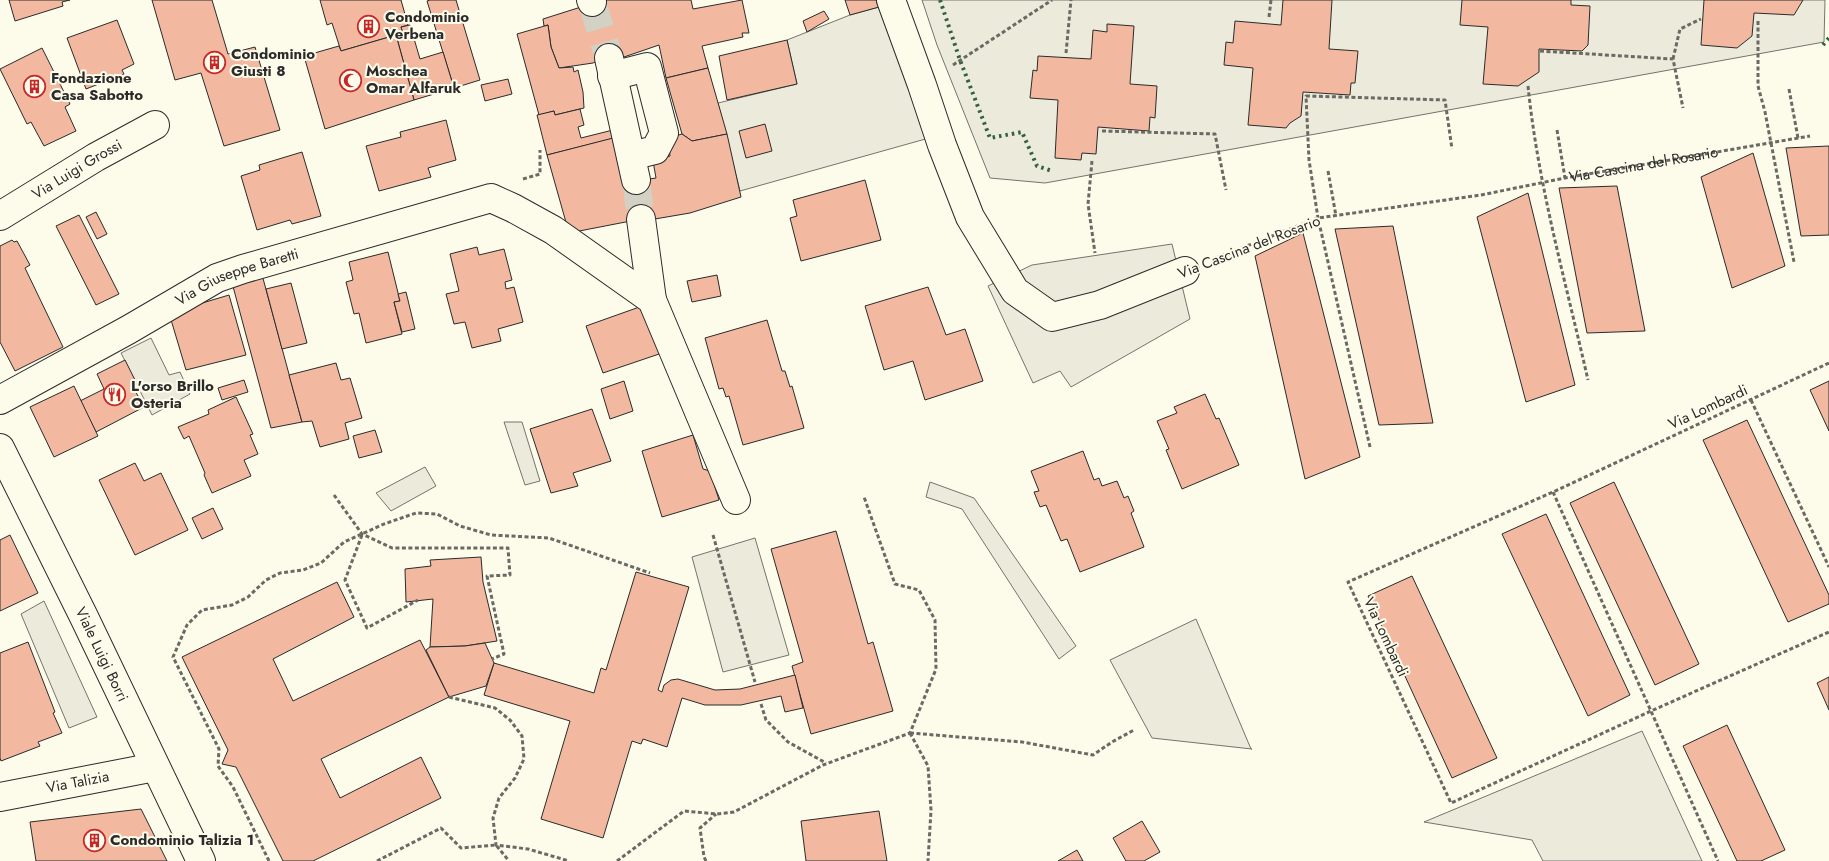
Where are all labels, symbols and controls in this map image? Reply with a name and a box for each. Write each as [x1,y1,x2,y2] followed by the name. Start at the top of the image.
[384,6,469,45] place label: Condominio Verbena
[357,14,381,38] building icon: Condominio Verbena
[231,43,315,82] place label: Condominio Giusti 8
[203,51,227,75] building icon: Condominio Giusti 8
[366,60,461,99] place label: Moschea Omar Alfaruk
[51,67,143,106] place label: Fondazione Casa Sabotto
[338,68,362,92] mosque icon: Moschea Omar Alfaruk
[23,75,47,99] building icon: Fondazione Casa Sabotto
[28,134,126,205] street label: Via Luigi Grossi
[1567,141,1720,188] street label: Via Cascina del Rosario
[1175,210,1323,284] street label: Via Cascina del Rosario
[171,243,301,311] street label: Via Giuseppe Baretti
[131,375,214,414] place label: L'orso Brillo Osteria
[1665,379,1751,435] street label: Via Lombardi
[103,383,127,407] restaurant icon: L'orso Brillo Osteria
[1358,594,1414,680] street label: Via Lombardi
[70,603,134,705] street label: Viale Luigi Borri
[44,765,111,799] street label: Via Talizia
[82,828,106,852] building icon: Condominio Talizia 1
[110,829,254,851] place label: Condominio Talizia 1

